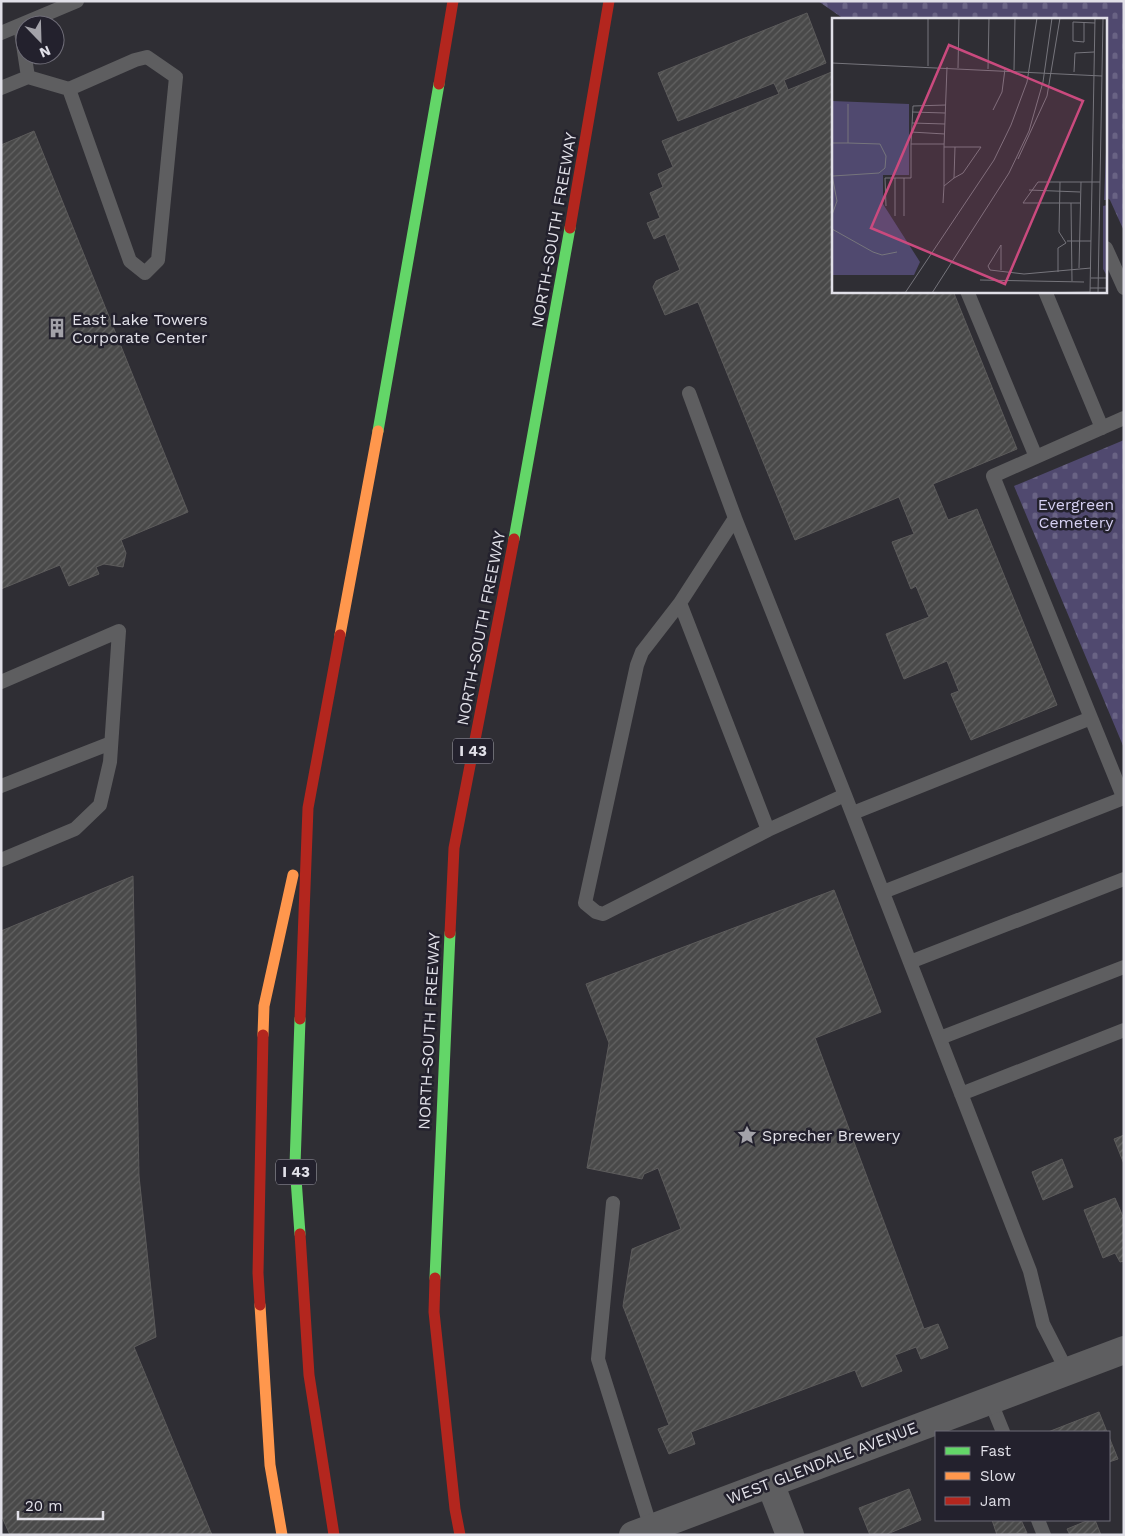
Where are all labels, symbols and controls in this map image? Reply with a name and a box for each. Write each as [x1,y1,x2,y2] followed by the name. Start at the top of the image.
[15,15,65,65] north arrow
[832,18,1108,292] inset map
[37,43,53,61] text: N
[527,131,581,329] street label: NORTH-SOUTH FREEWAY
[72,310,208,347] place label: East Lake Towers Corporate Center
[46,317,68,339] building icon: East Lake Towers Corporate Center
[1038,495,1114,532] park label: Evergreen Cemetery
[453,529,509,727] street label: NORTH-SOUTH FREEWAY
[453,738,493,764] road number: I 43
[414,932,444,1130] street label: NORTH-SOUTH FREEWAY
[736,1124,758,1146] place icon: Sprecher Brewery
[762,1126,901,1145] place label: Sprecher Brewery
[276,1160,316,1184] road number: I 43
[724,1418,920,1508] street label: WEST GLENDALE AVENUE
[935,1431,1110,1521] legend
[980,1442,1012,1460] text: Fast
[980,1467,1016,1485] text: Slow
[18,1488,102,1520] scale bar
[980,1492,1011,1510] text: Jam
[25,1497,63,1515] text: 20 m

